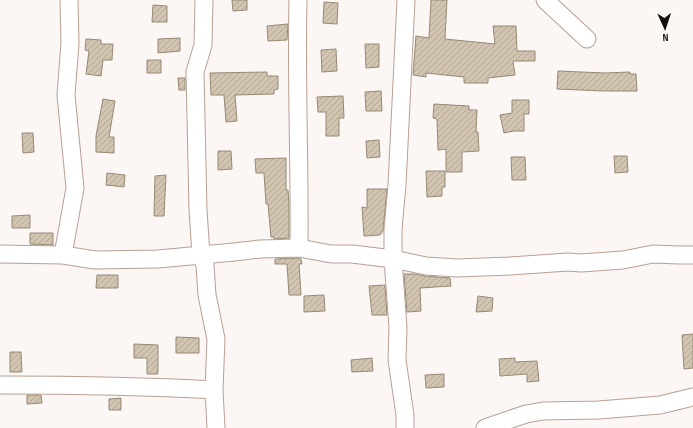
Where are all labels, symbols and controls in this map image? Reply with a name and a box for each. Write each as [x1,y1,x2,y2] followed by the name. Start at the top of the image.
[645,8,685,48] north arrow
[662,31,669,44] text: N

